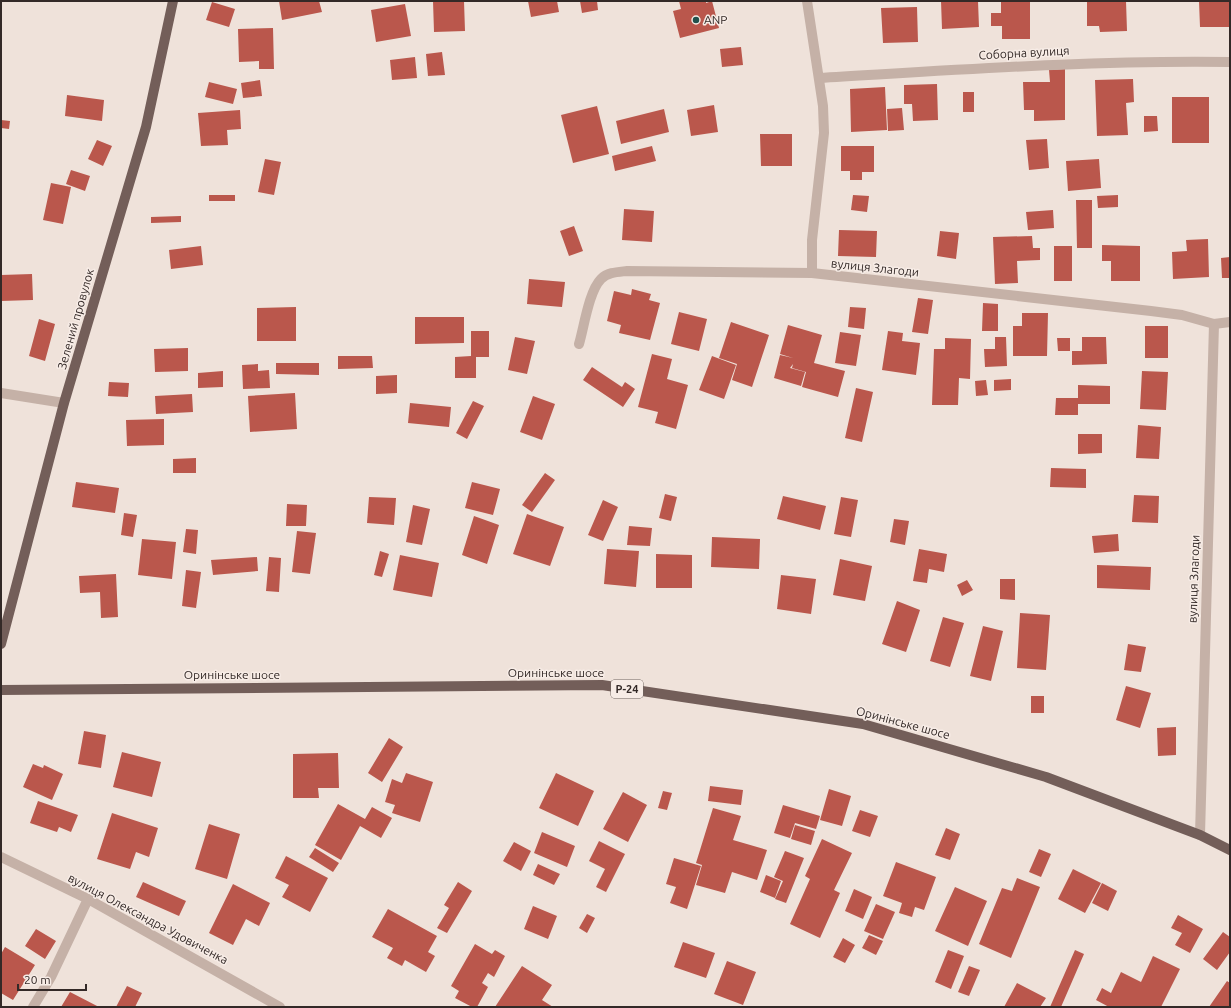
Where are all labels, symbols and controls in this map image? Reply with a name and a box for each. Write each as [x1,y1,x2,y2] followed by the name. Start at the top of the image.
[704,13,728,26] place label: ANP
[691,15,701,25] marker: ANP
[978,44,1070,61] street label: Соборна вулиця
[830,256,920,279] street label: вулиця Злагоди
[55,267,96,371] street label: Зелений провулок
[1185,535,1202,623] street label: вулиця Злагоди
[508,666,604,679] street label: Оринінське шосе
[184,668,280,681] street label: Оринінське шосе
[611,680,643,698] road number: Р-24
[855,704,951,741] street label: Оринінське шосе
[66,871,230,966] street label: вулиця Олександра Удовиченка
[18,966,86,992] scale bar
[24,973,51,986] text: 20 m

